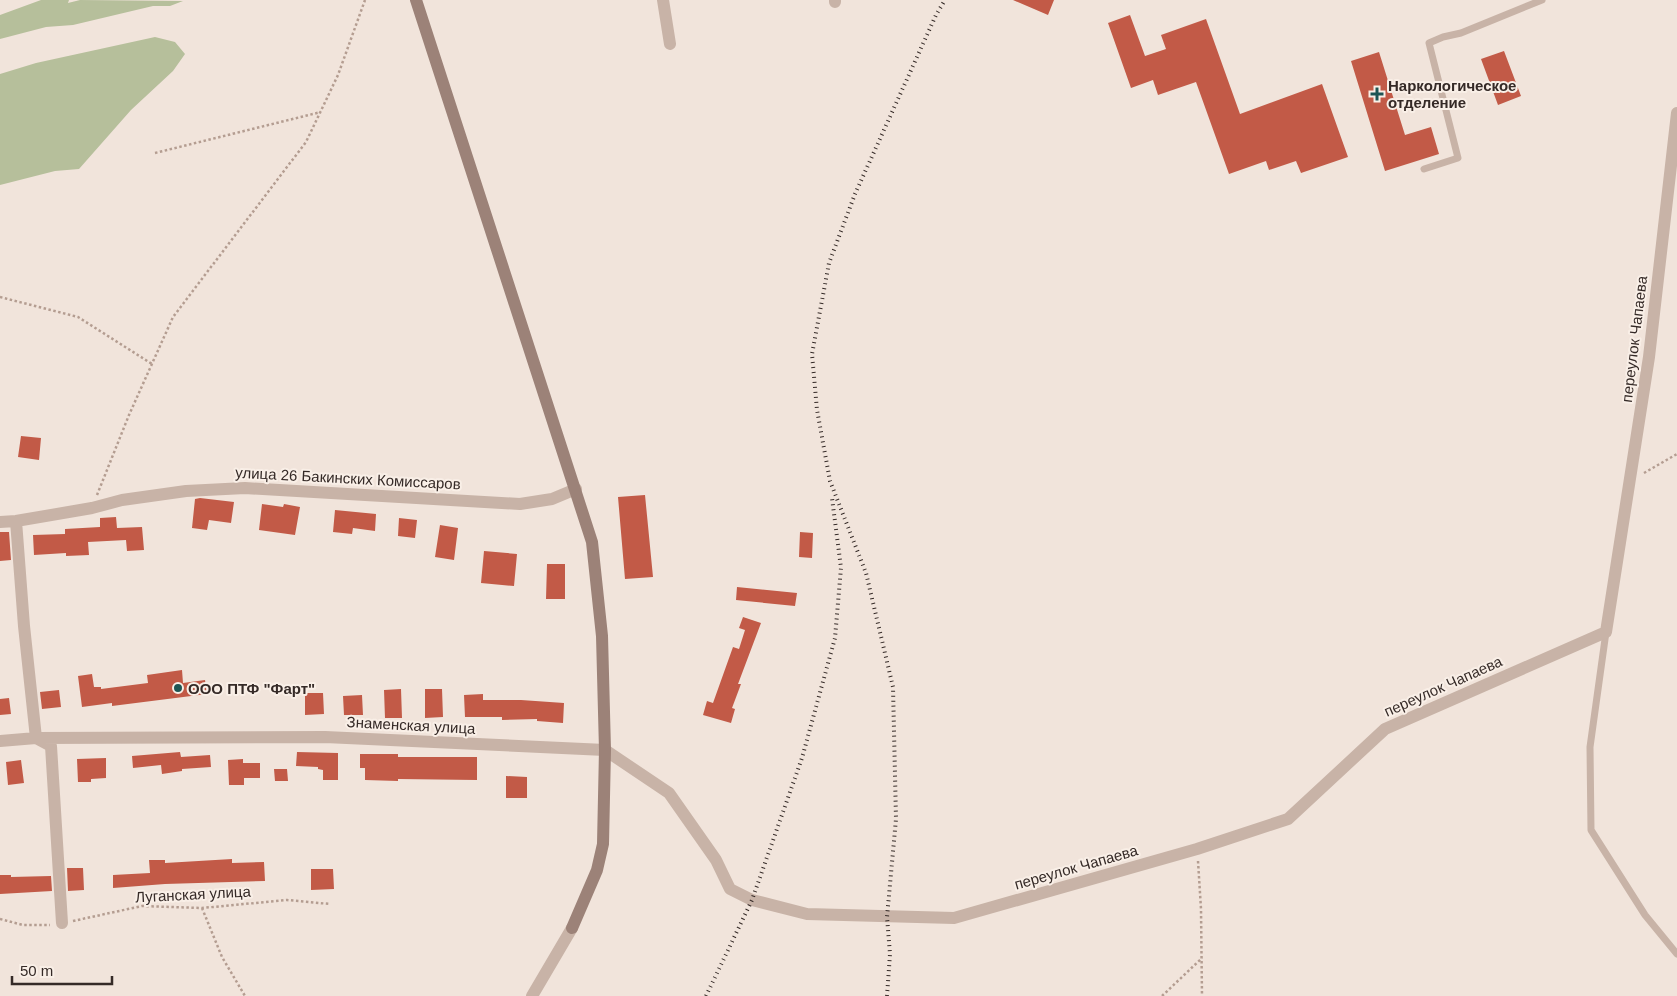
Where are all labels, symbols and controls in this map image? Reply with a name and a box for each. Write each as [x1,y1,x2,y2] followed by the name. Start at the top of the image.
[1388,77,1516,111] place label: Наркологическое отделение
[1370,87,1384,101] marker: Наркологическое отделение
[1618,274,1650,403] street label: переулок Чапаева
[235,464,461,492] street label: улица 26 Бакинских Комиссаров
[1381,652,1505,720] street label: переулок Чапаева
[188,680,315,697] place label: ООО ПТФ "Фарт"
[172,682,184,694] marker: ООО ПТФ "Фарт"
[346,713,476,737] street label: Знаменская улица
[1012,841,1140,893] street label: переулок Чапаева
[135,882,252,906] street label: Луганская улица
[12,954,112,986] scale bar
[20,962,53,979] text: 50 m

